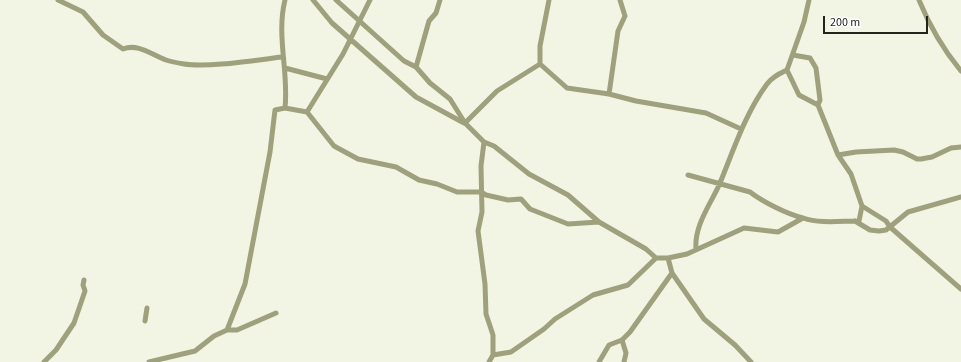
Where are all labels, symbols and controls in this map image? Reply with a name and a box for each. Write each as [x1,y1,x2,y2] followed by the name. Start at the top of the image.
[825,8,930,34] scale bar
[830,14,860,31] text: 200 m

